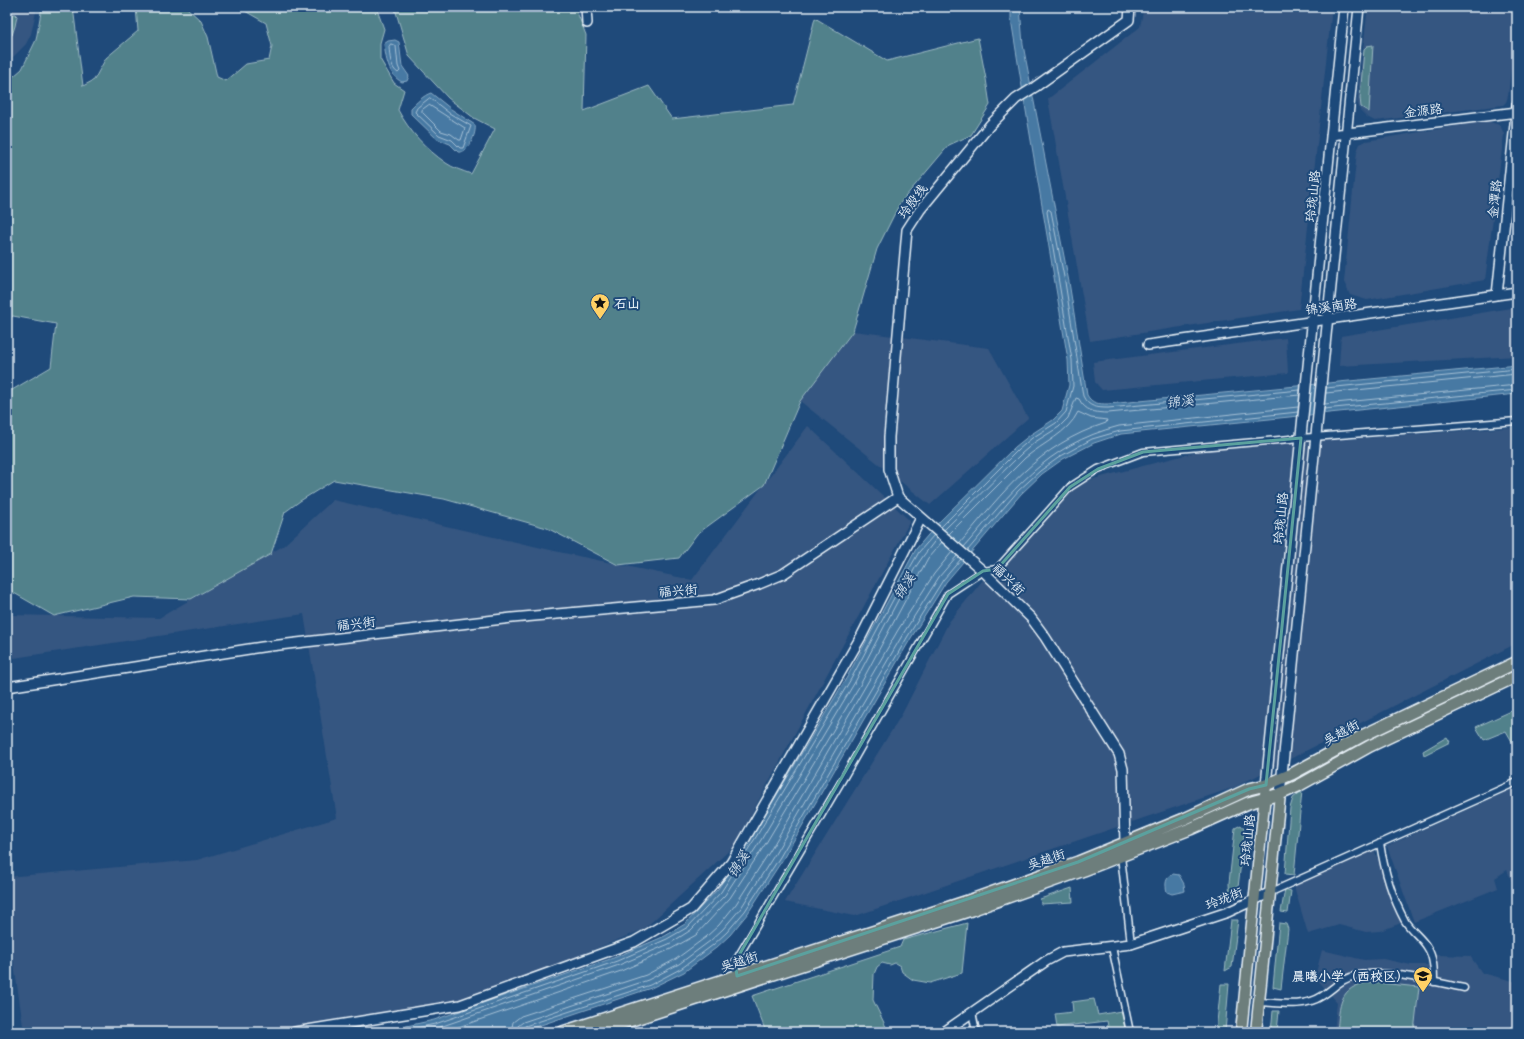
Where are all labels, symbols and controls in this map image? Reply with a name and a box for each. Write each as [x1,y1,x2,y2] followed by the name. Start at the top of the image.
[1403,100,1444,123] street label: 金源路
[1301,169,1326,223] street label: 玲珑山路
[1484,179,1507,220] street label: 金潭路
[894,181,933,223] street label: 玲殷线
[589,292,611,320] place icon: 石山
[1304,294,1358,321] street label: 锦溪南路
[614,295,640,314] place label: 石山
[1165,390,1196,415] water label: 锦溪
[1269,491,1294,545] street label: 玲珑山路
[987,560,1029,600] street label: 福兴街
[889,569,922,604] water label: 锦溪
[658,580,698,603] street label: 福兴街
[336,613,377,636] street label: 福兴街
[1320,716,1363,751] street label: 吴越街
[1236,813,1261,867] street label: 玲珑山路
[1025,845,1068,876] street label: 吴越街
[723,847,756,882] water label: 锦溪
[1203,884,1246,915] street label: 玲珑街
[718,947,761,977] street label: 吴越街
[1412,965,1434,993] school or university icon: 晨曦小学（西校区）
[1292,968,1409,987] place label: 晨曦小学（西校区）

